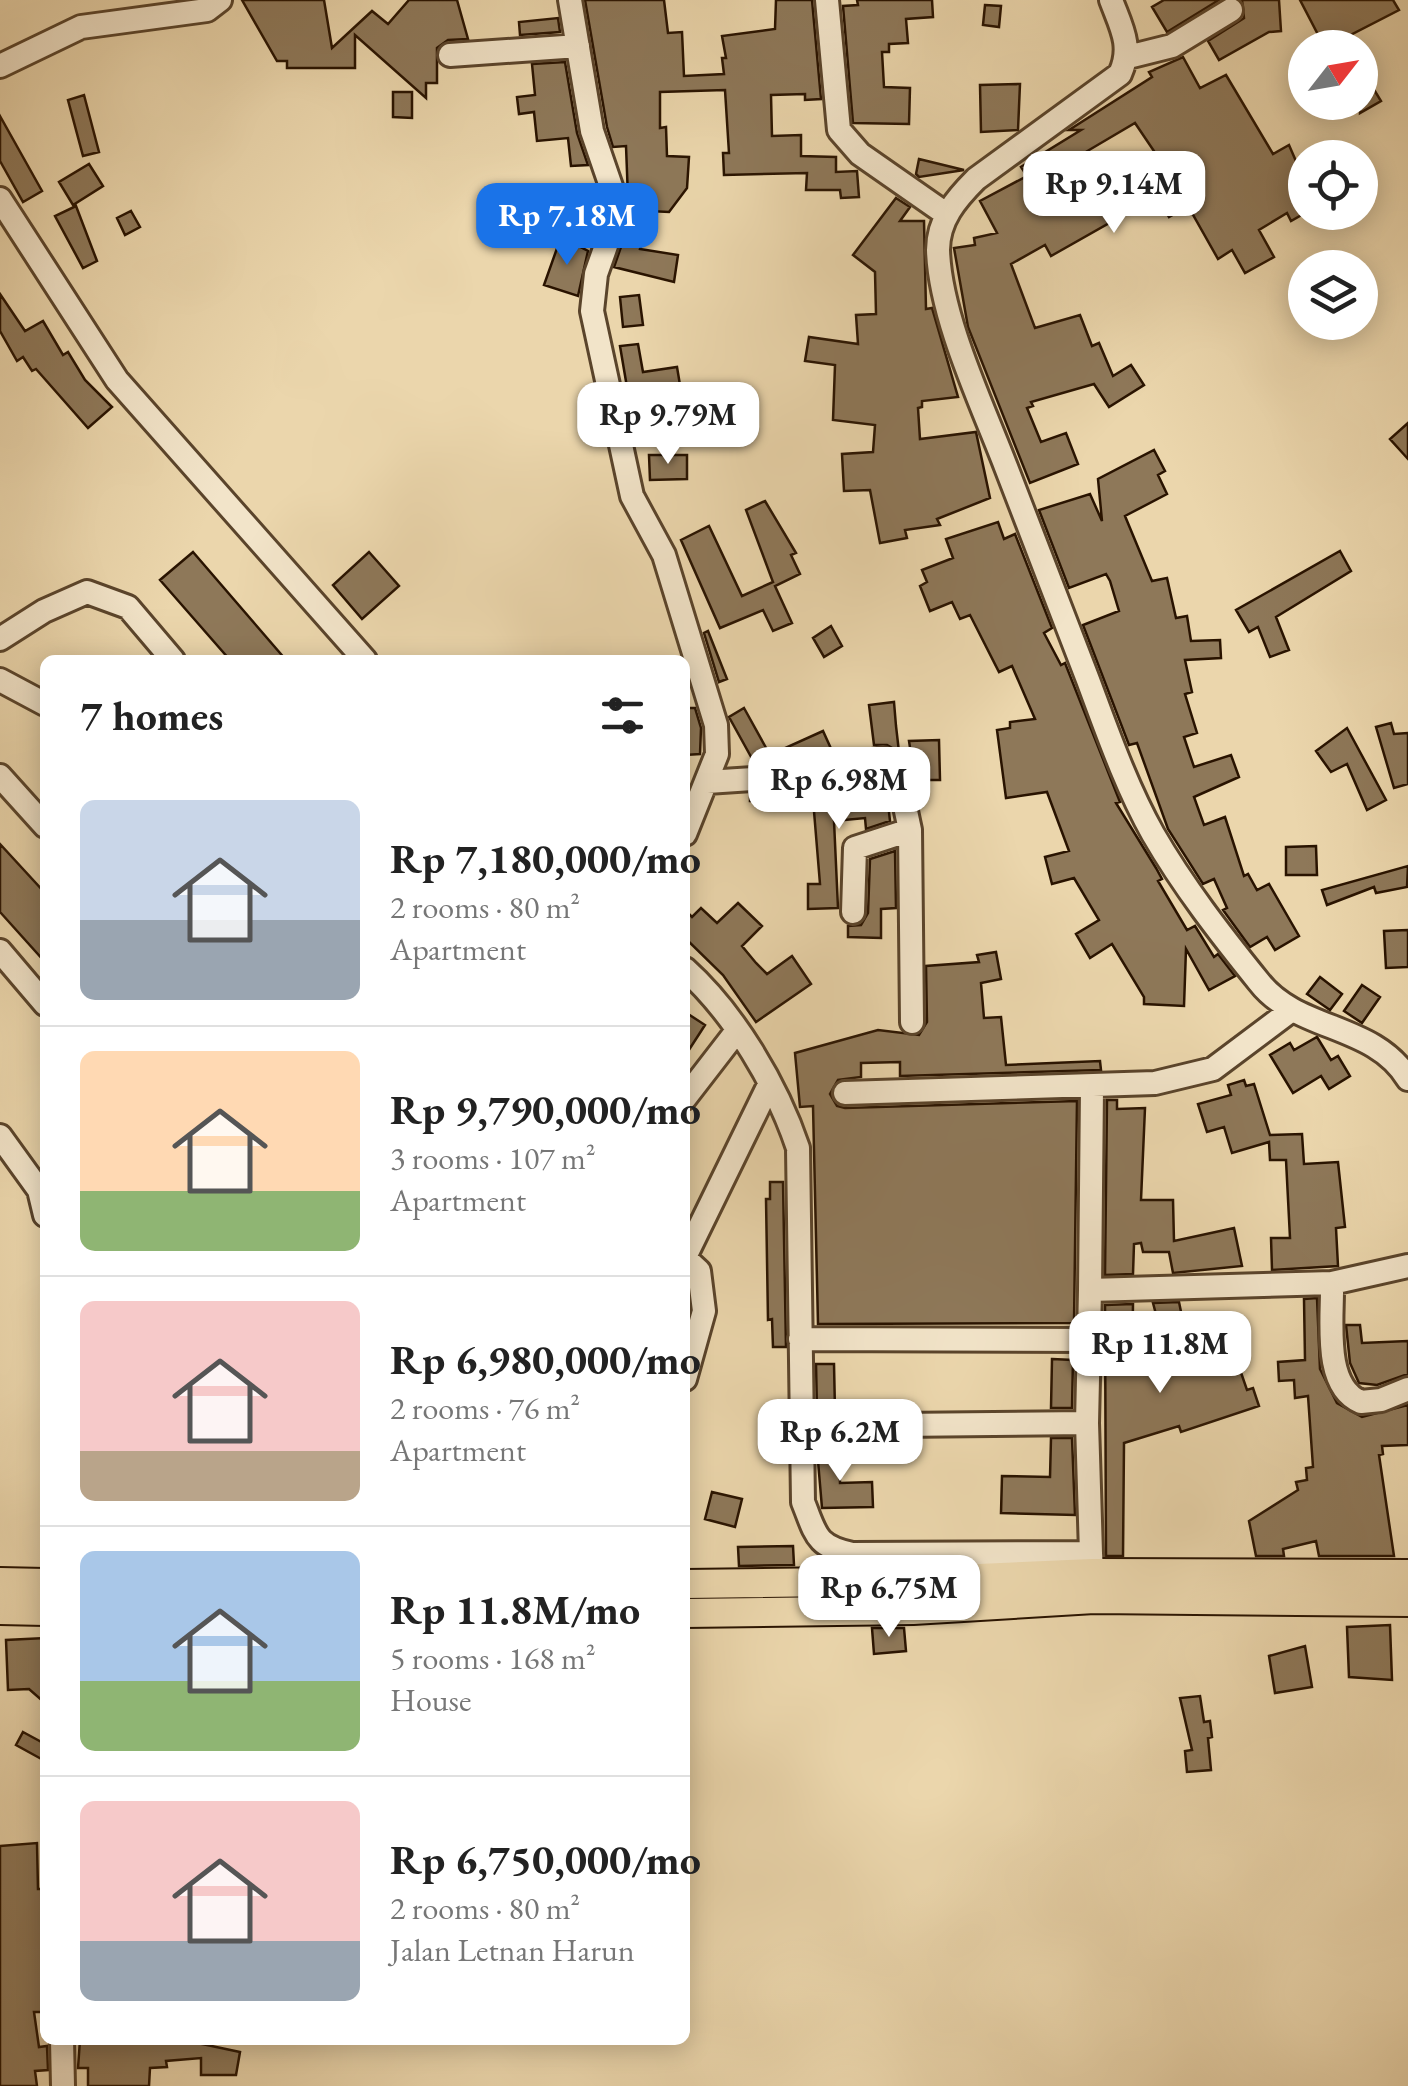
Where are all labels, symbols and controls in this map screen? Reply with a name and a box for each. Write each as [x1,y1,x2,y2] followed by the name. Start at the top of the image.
[1288,30,1378,120] north arrow
[1288,30,1378,340] map controls
[1288,140,1378,230] button: locate
[1011,151,1217,236] pin: Rp 9.14M
[1045,162,1183,204] text: Rp 9.14M
[464,183,670,268] pin: Rp 7.18M
[498,194,636,236] text: Rp 7.18M
[1288,250,1378,340] button: layers
[565,382,771,467] pin: Rp 9.79M
[599,393,737,435] text: Rp 9.79M
[80,688,223,743] text: 7 homes
[595,688,650,743] icon: filters
[736,747,942,832] pin: Rp 6.98M
[770,758,908,800] text: Rp 6.98M
[390,831,701,886] text: Rp 7,180,000/mo
[160,840,280,960] icon: home
[390,886,580,928] text: 2 rooms · 80 m²
[390,928,526,970] text: Apartment
[390,1082,701,1137] text: Rp 9,790,000/mo
[160,1091,280,1211] icon: home
[390,1137,596,1179] text: 3 rooms · 107 m²
[390,1179,526,1221] text: Apartment
[1057,1311,1263,1396] pin: Rp 11.8M
[1091,1322,1229,1364] text: Rp 11.8M
[390,1332,701,1387] text: Rp 6,980,000/mo
[160,1341,280,1461] icon: home
[390,1387,580,1429] text: 2 rooms · 76 m²
[748,1399,932,1484] pin: Rp 6.2M
[780,1410,900,1452] text: Rp 6.2M
[390,1429,526,1471] text: Apartment
[786,1555,992,1640] pin: Rp 6.75M
[820,1566,958,1608] text: Rp 6.75M
[390,1582,640,1637] text: Rp 11.8M/mo
[160,1591,280,1711] icon: home
[390,1637,596,1679] text: 5 rooms · 168 m²
[390,1679,471,1721] text: House
[390,1832,701,1887] text: Rp 6,750,000/mo
[160,1841,280,1961] icon: home
[390,1887,580,1929] text: 2 rooms · 80 m²
[390,1929,635,1971] text: Jalan Letnan Harun

